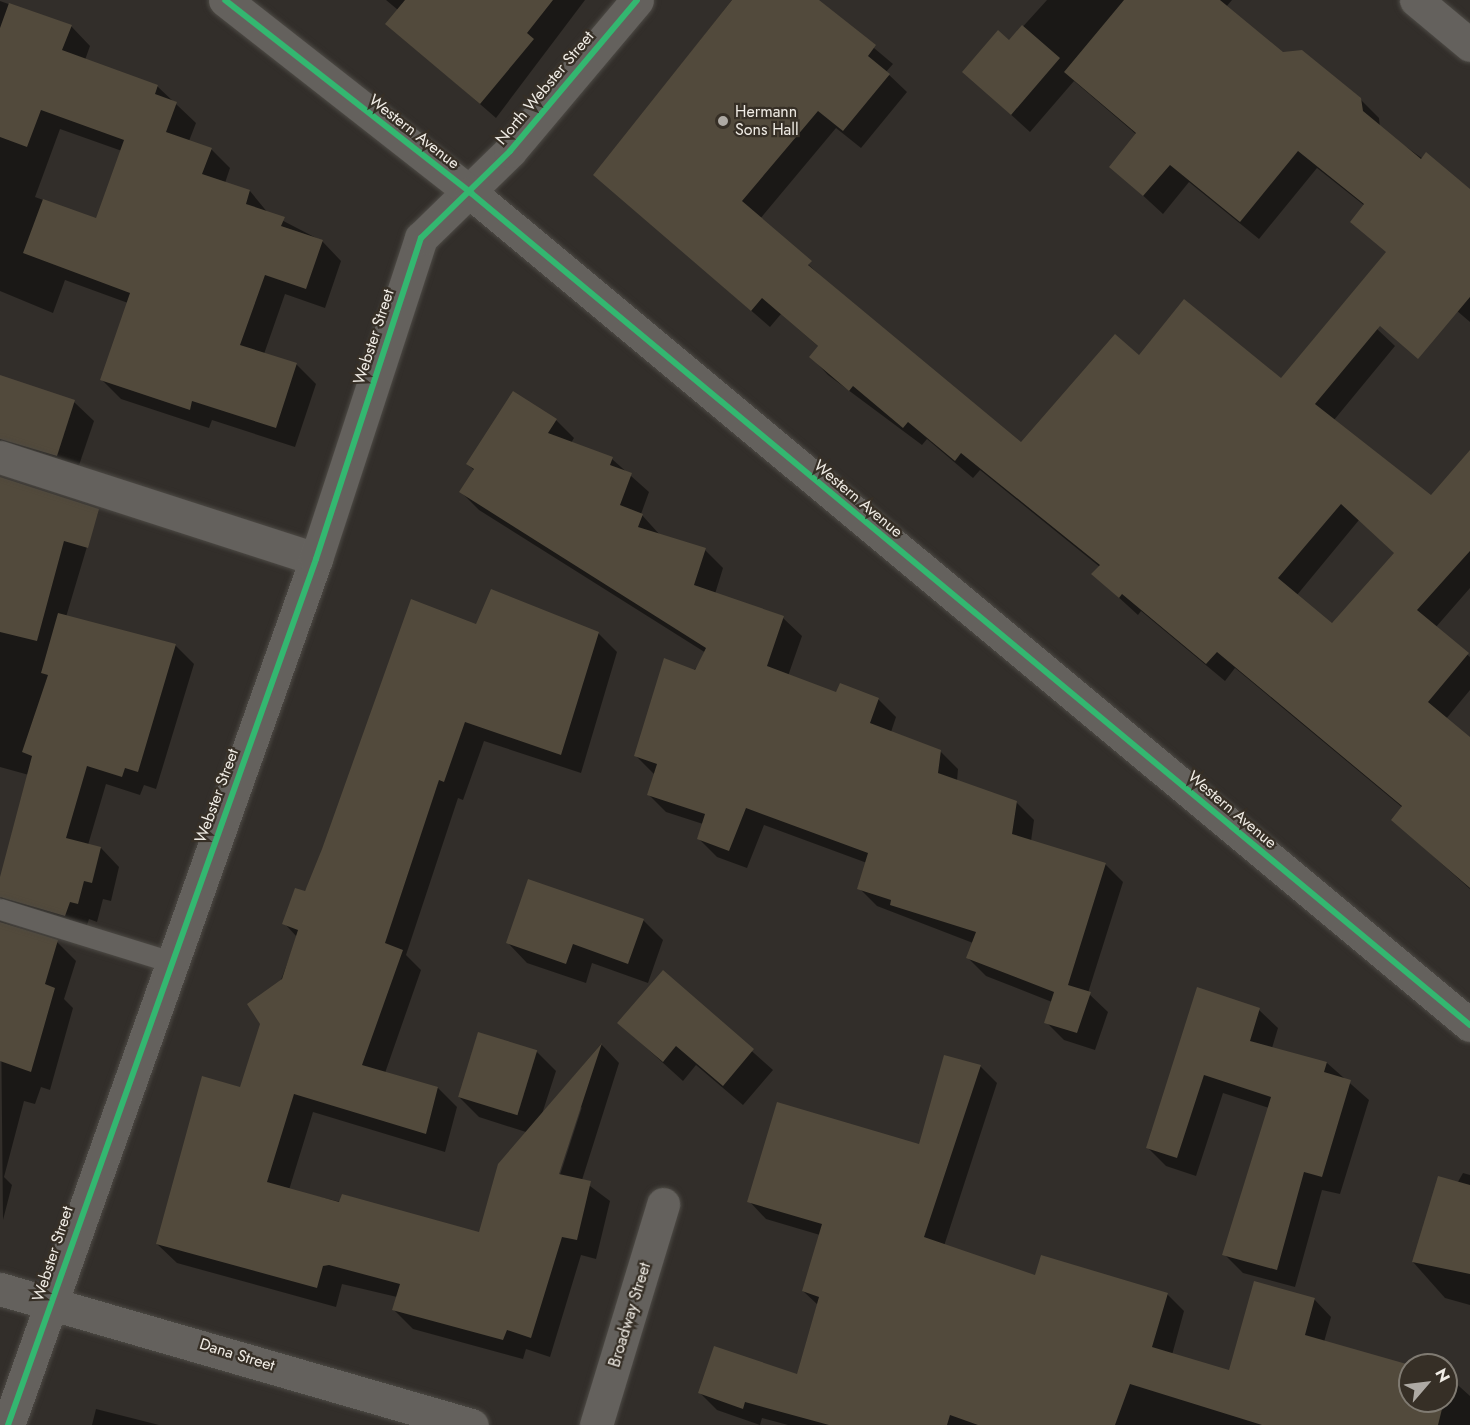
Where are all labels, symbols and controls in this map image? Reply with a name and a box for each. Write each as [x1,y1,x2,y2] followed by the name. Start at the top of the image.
[492,27,598,149] street label: North Webster Street
[365,91,463,173] street label: Western Avenue
[735,102,799,140] place label: Hermann Sons Hall
[716,114,730,128] marker: Hermann Sons Hall
[350,287,398,387] street label: Webster Street
[810,456,906,542] street label: Western Avenue
[191,746,243,846] street label: Webster Street
[1184,767,1280,853] street label: Western Avenue
[29,1204,77,1304] street label: Webster Street
[605,1260,655,1370] street label: Broadway Street
[197,1334,277,1376] street label: Dana Street
[1398,1353,1458,1413] north arrow
[1429,1364,1456,1386] text: N

